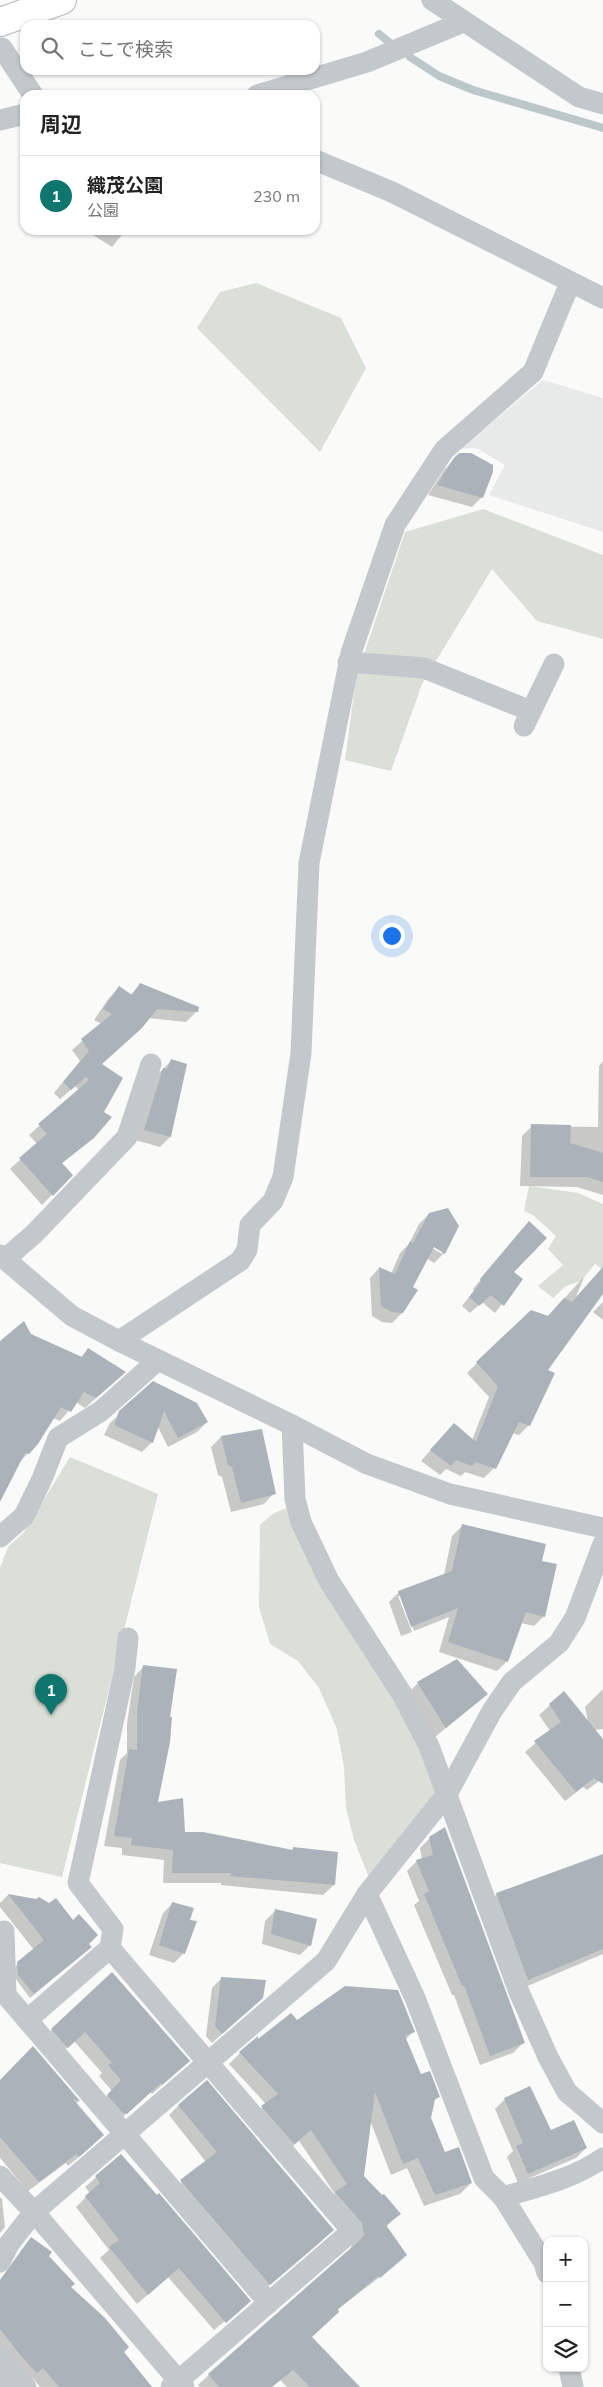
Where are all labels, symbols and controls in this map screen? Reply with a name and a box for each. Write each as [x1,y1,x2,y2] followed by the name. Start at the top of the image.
[20,20,320,75] search box
[38,34,66,62] icon: search
[78,37,173,61] text: ここで検索
[40,111,82,137] text: 周辺
[87,173,163,197] text: 織茂公園
[51,186,61,206] text: 1
[253,186,300,206] text: 230 m
[87,200,119,220] text: 公園
[379,923,405,949] your location
[35,1674,67,1715] pin: 1
[543,2237,588,2372] map controls
[543,2237,588,2282] button: +
[543,2282,588,2327] button: −
[543,2327,588,2372] button: layers

